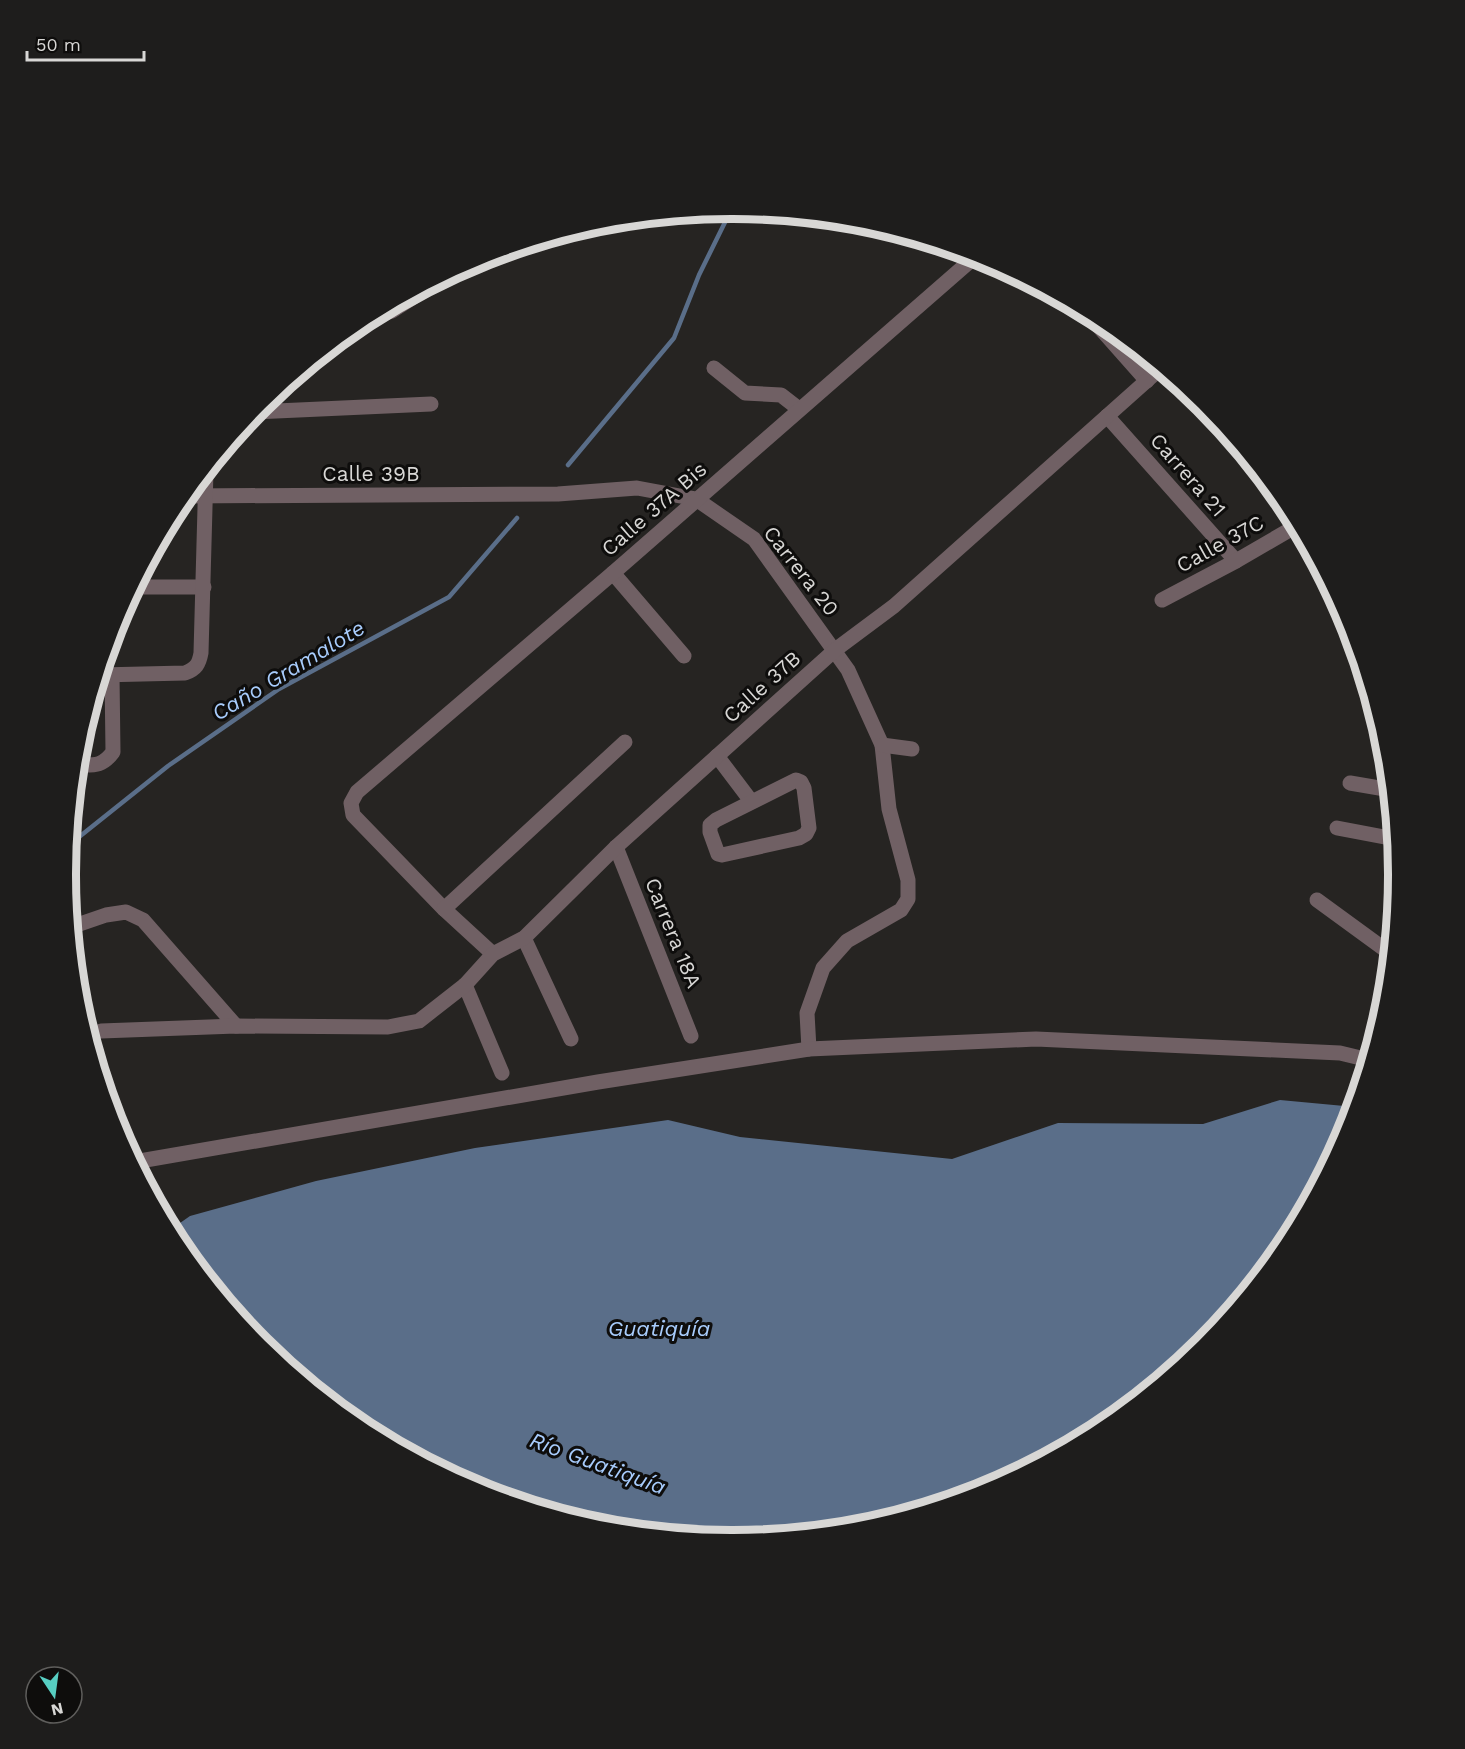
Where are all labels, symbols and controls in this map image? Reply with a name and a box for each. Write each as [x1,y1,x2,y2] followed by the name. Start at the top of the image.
[27,24,144,62] scale bar
[36,34,81,55] text: 50 m
[1145,428,1231,522] street label: Carrera 21
[596,456,711,561] street label: Calle 37A Bis
[322,461,420,486] street label: Calle 39B
[1172,509,1268,578] street label: Calle 37C
[758,521,844,621] street label: Carrera 20
[207,615,369,726] water label: Caño Gramalote
[718,645,805,728] street label: Calle 37B
[640,874,707,992] street label: Carrera 18A
[608,1316,710,1341] water label: Guatiquía
[526,1427,669,1500] water label: Río Guatiquía
[24,1665,84,1725] north arrow
[49,1699,65,1720] text: N

